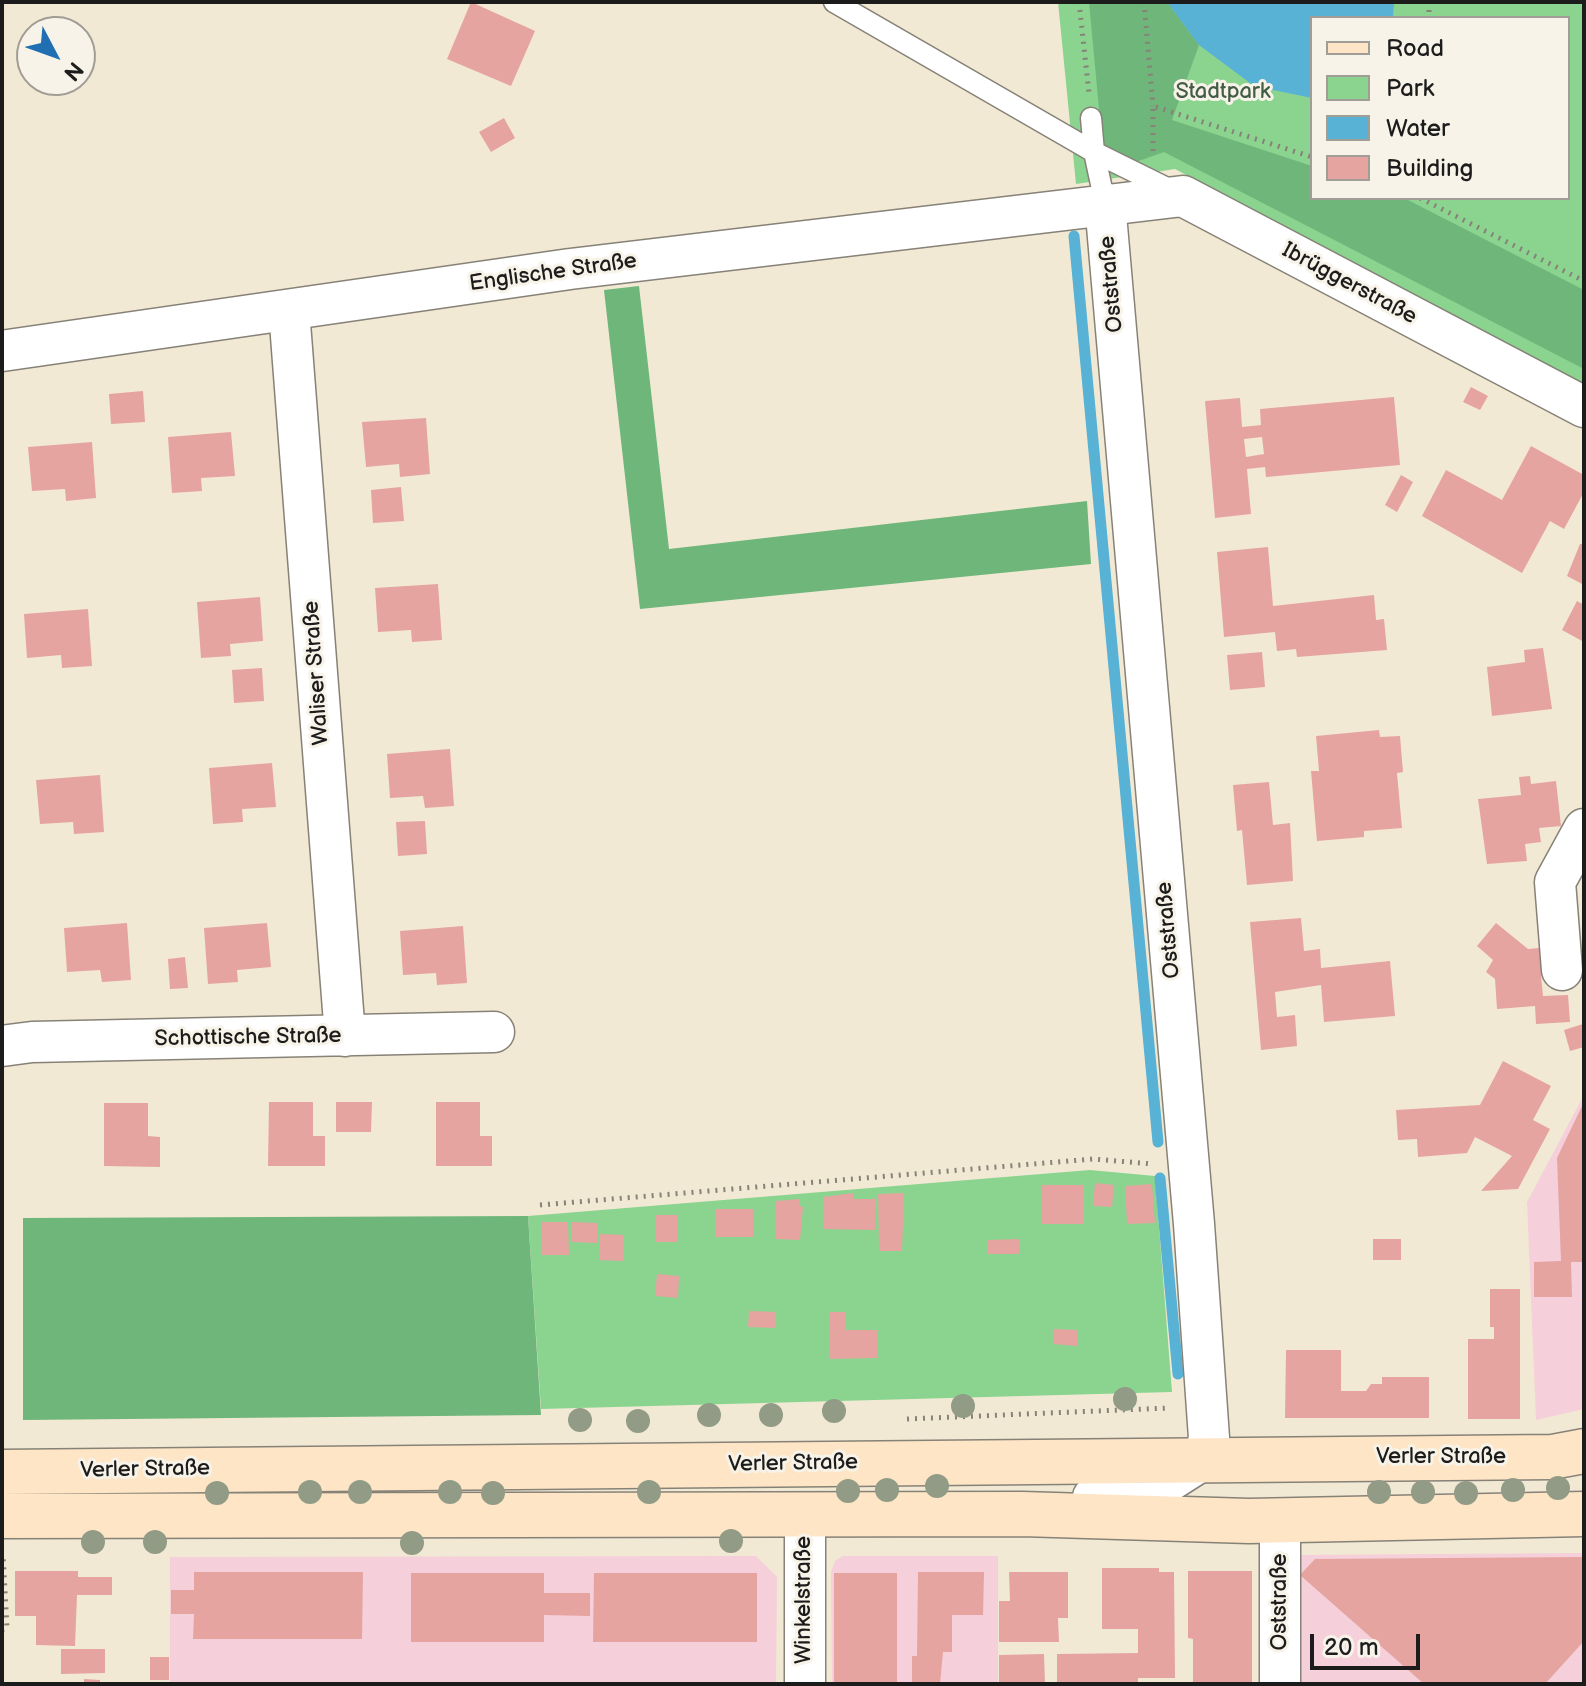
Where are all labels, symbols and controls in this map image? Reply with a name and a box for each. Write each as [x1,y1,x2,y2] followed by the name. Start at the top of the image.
[16,16,96,96] north arrow
[1310,16,1570,200] legend
[1386,34,1444,63] text: Road
[57,56,89,86] text: N
[1386,74,1434,103] text: Park
[1175,79,1271,105] park label: Stadtpark
[1386,114,1450,143] text: Water
[1386,154,1473,183] text: Building
[1095,234,1129,334] street label: Oststraße
[1277,237,1421,331] street label: Ibrüggerstraße
[468,248,638,298] street label: Englische Straße
[299,600,335,746] street label: Waliser Straße
[1152,880,1186,980] street label: Oststraße
[154,1023,342,1053] street label: Schottische Straße
[1376,1444,1506,1470] street label: Verler Straße
[728,1450,858,1478] street label: Verler Straße
[80,1456,210,1484] street label: Verler Straße
[791,1536,817,1664] street label: Winkelstraße
[1267,1553,1293,1651] street label: Oststraße
[1314,1618,1424,1668] scale bar
[1324,1633,1379,1662] text: 20 m

